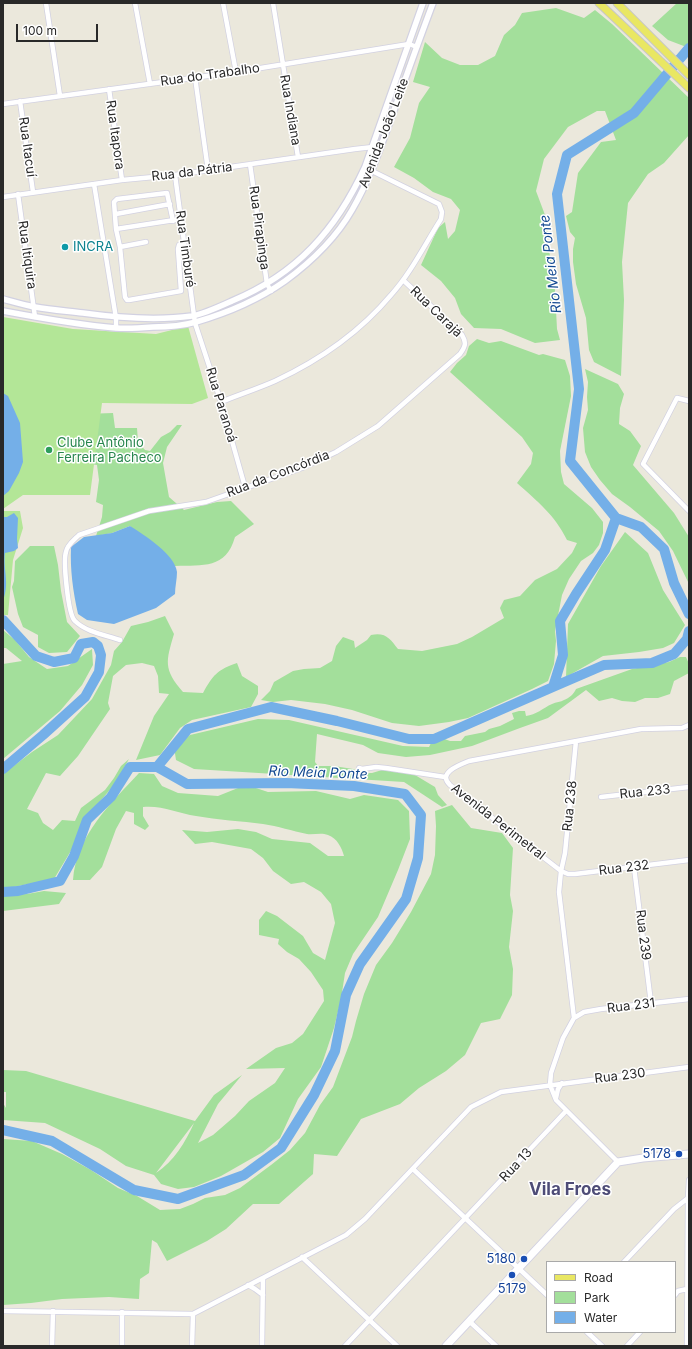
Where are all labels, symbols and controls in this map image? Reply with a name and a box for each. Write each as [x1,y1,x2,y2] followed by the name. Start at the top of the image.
[18,16,100,42] scale bar
[23,23,57,38] text: 100 m
[159,60,261,90] street label: Rua do Trabalho
[276,73,304,147] street label: Rua Indiana
[356,76,412,190] street label: Avenida João Leite
[102,99,128,171] street label: Rua Itapora
[15,116,39,178] street label: Rua Itacuí
[151,159,233,185] street label: Rua da Pátria
[245,185,273,271] street label: Rua Pirapinga
[172,209,198,289] street label: Rua Timburé
[537,214,565,314] water label: Rio Meia Ponte
[14,220,40,290] street label: Rua Itiquira
[73,239,113,255] place label: INCRA
[60,242,70,252] marker: INCRA
[407,283,465,341] street label: Rua Carajá
[202,366,240,444] street label: Rua Paranoá
[57,435,162,466] place label: Clube Antônio Ferreira Pacheco
[44,445,54,455] marker: Clube Antônio Ferreira Pacheco
[224,447,332,501] street label: Rua da Concórdia
[268,763,368,783] water label: Rio Meia Ponte
[448,780,548,864] street label: Avenida Perimetral
[560,780,580,832] street label: Rua 238
[619,782,671,802] street label: Rua 233
[598,857,650,879] street label: Rua 232
[632,909,654,961] street label: Rua 239
[606,995,656,1017] street label: Rua 231
[594,1065,646,1087] street label: Rua 230
[497,1145,535,1185] street label: Rua 13
[643,1146,671,1162] place label: 5178
[674,1149,684,1159] marker: 5178
[529,1180,611,1200] district label: Vila Froes
[487,1251,516,1267] place label: 5180
[519,1254,529,1264] marker: 5180
[546,1261,676,1333] legend
[507,1270,517,1280] marker: 5179
[584,1270,613,1285] text: Road
[498,1281,526,1297] place label: 5179
[584,1290,610,1305] text: Park
[584,1310,617,1325] text: Water

